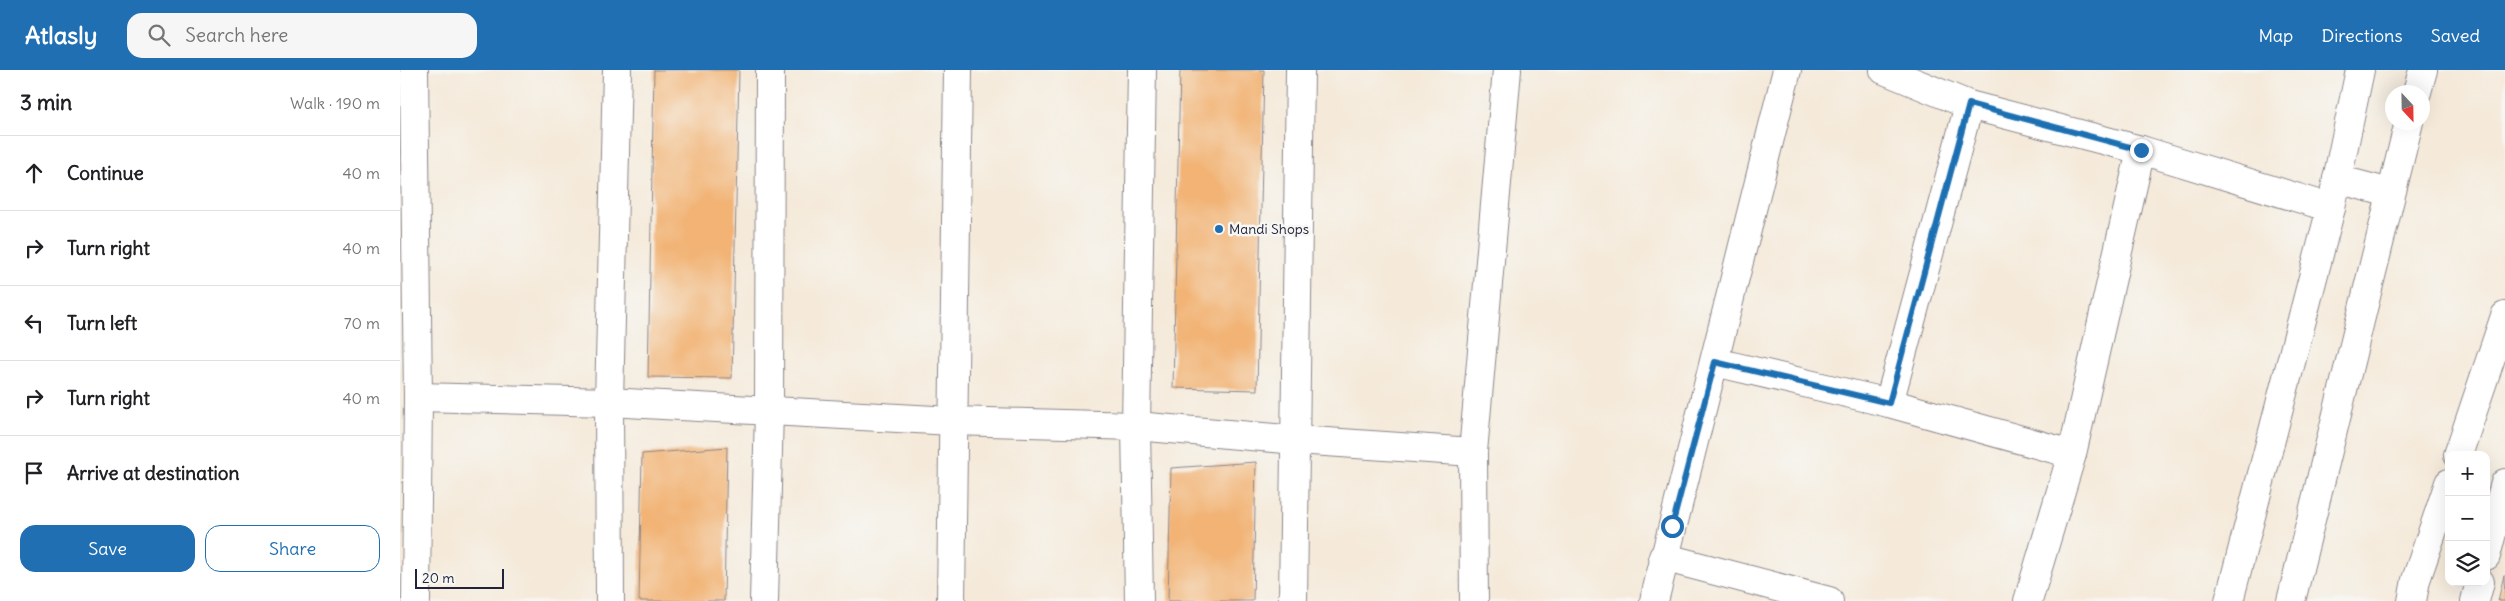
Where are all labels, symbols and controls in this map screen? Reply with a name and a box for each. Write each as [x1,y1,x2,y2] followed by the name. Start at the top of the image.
[127,13,477,58] search box
[25,20,97,50] text: Atlasly
[145,21,173,49] icon: search
[185,23,288,47] text: Search here
[2258,24,2293,47] text: Map
[2321,24,2403,47] text: Directions
[2431,24,2480,47] text: Saved
[2385,85,2430,130] north arrow
[20,89,72,116] text: 3 min
[290,93,380,113] text: Walk · 190 m
[2130,139,2153,162] route end
[20,159,48,187] icon: ahead
[67,161,144,185] text: Continue
[342,163,380,183] text: 40 m
[1229,220,1309,238] place label: Mandi Shops
[1213,223,1225,235] marker: Mandi Shops
[20,234,48,262] icon: right
[67,236,150,260] text: Turn right
[342,238,380,258] text: 40 m
[20,309,48,337] icon: left
[67,311,137,335] text: Turn left
[344,313,380,333] text: 70 m
[20,384,48,412] icon: right
[67,386,150,410] text: Turn right
[342,388,380,408] text: 40 m
[2445,451,2490,586] map controls
[2445,451,2490,496] button: +
[20,459,48,487] icon: arrive
[67,461,240,485] text: Arrive at destination
[2445,496,2490,541] button: −
[1661,515,1684,538] route start
[20,525,195,572] button: Save
[205,525,380,572] button: Share
[2445,541,2490,586] button: layers
[415,566,504,589] scale bar
[422,569,455,587] text: 20 m

